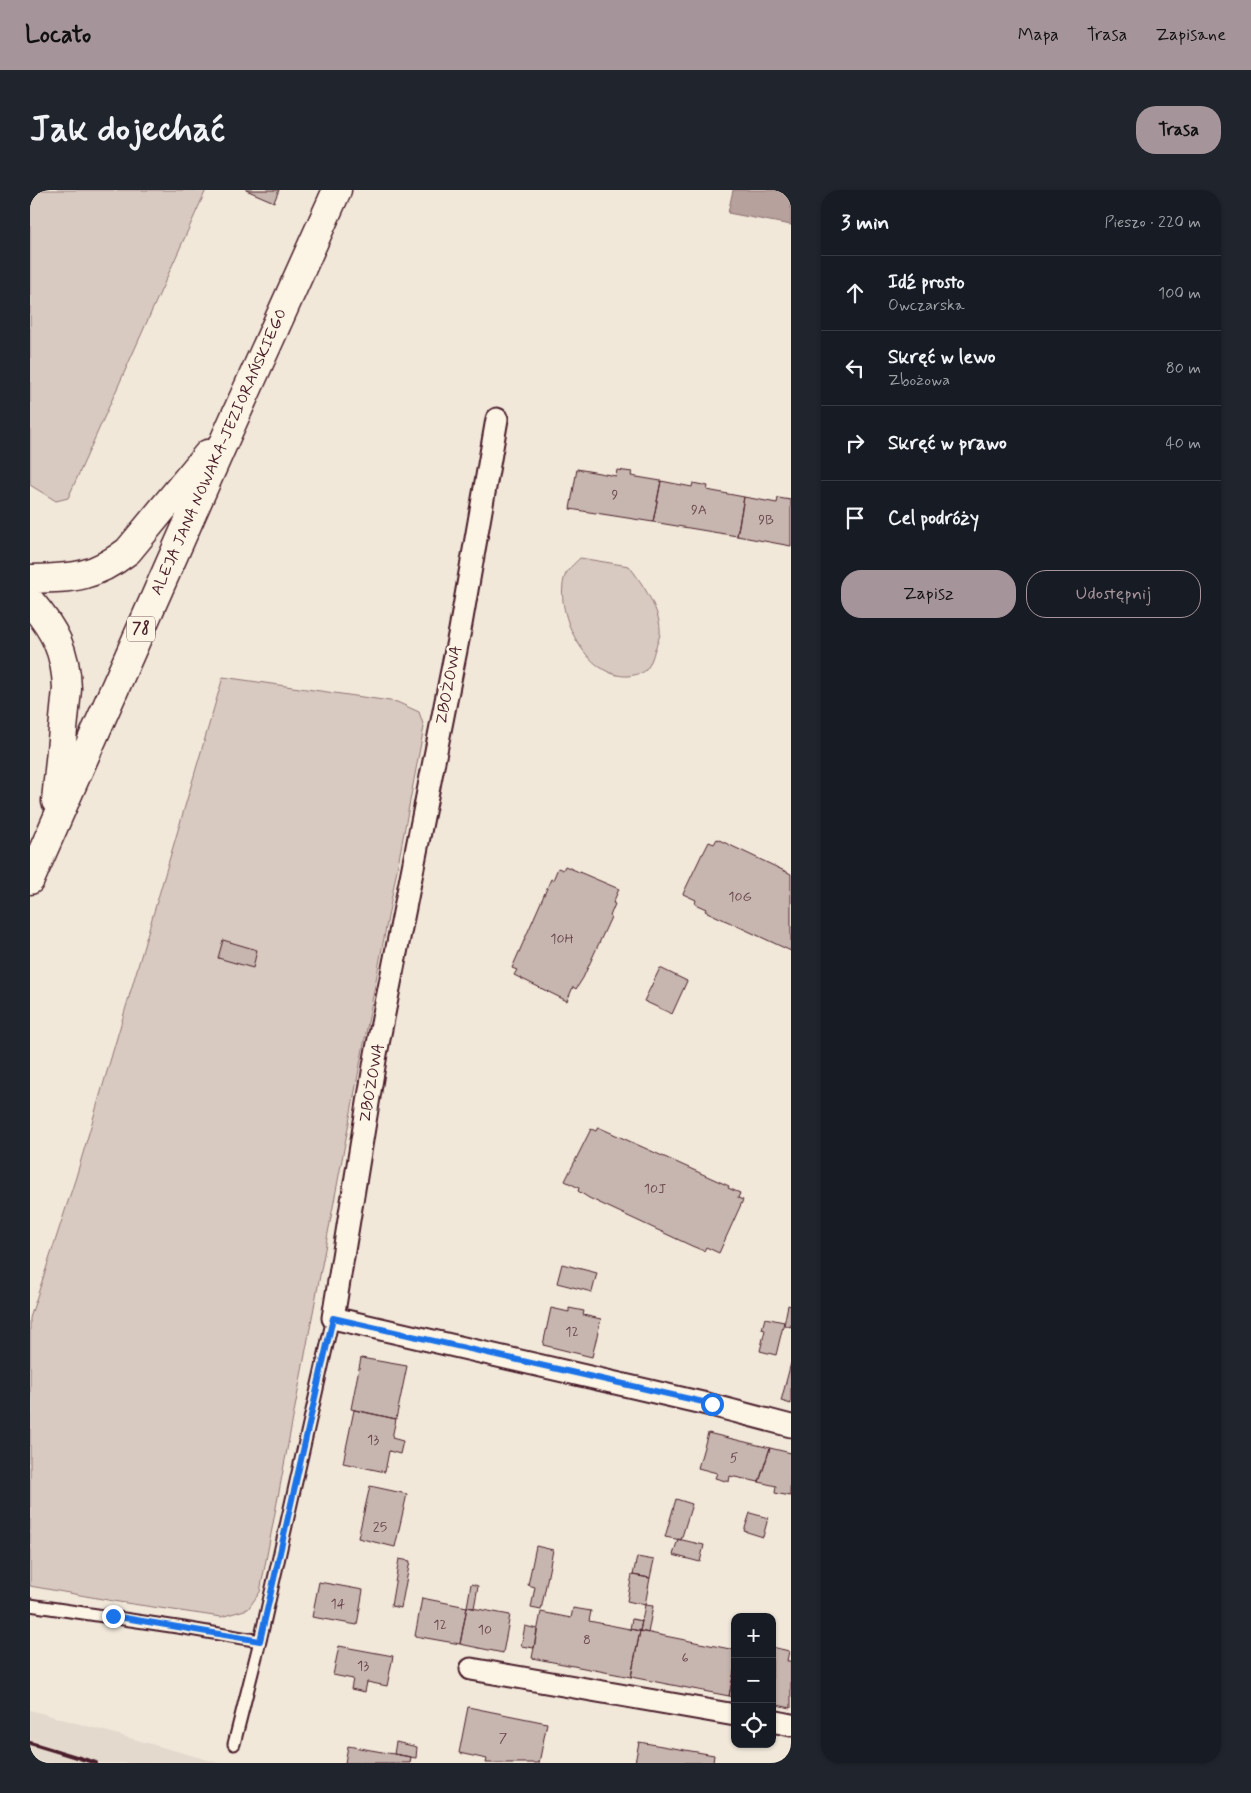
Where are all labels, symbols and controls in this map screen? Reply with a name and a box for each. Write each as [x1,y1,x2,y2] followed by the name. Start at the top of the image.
[25,20,91,51] text: Locato
[1018,23,1059,47] text: Mapa
[1087,23,1127,47] text: Trasa
[1155,23,1226,47] text: Zapisane
[1136,106,1221,154] button: Trasa
[30,107,225,153] text: Jak dojechać
[841,209,889,237] text: 3 min
[1104,212,1201,233] text: Pieszo · 220 m
[888,270,965,295] text: Idź prosto
[841,279,869,307] icon: ahead
[1158,283,1201,304] text: 100 m
[888,295,965,316] text: Owczarska
[146,305,292,599] street label: ALEJA JANA NOWAKA-JEZIORAŃSKIEGO
[888,345,996,370] text: Skręć w lewo
[841,354,869,382] icon: left
[1166,358,1201,379] text: 80 m
[888,370,950,391] text: Zbożowa
[841,429,869,457] icon: right
[888,431,1007,456] text: Skręć w prawo
[1165,433,1201,454] text: 40 m
[612,486,619,504] house number: 9
[691,501,707,519] house number: 9A
[841,504,869,532] icon: arrive
[888,506,979,531] text: Cel podróży
[758,511,774,529] house number: 9B
[841,570,1016,618] button: Zapisz
[1026,570,1201,618] button: Udostępnij
[127,616,155,642] road number: 78
[431,644,467,726] street label: ZBOŻOWA
[728,888,752,906] house number: 10G
[550,930,574,948] house number: 10H
[355,1042,389,1124] street label: ZBOŻOWA
[644,1180,666,1198] house number: 10J
[565,1323,579,1341] house number: 12
[701,1393,724,1416] route start
[367,1431,379,1449] house number: 13
[730,1449,738,1467] house number: 5
[373,1518,387,1536] house number: 25
[331,1595,346,1613] house number: 14
[102,1605,125,1628] route end
[731,1613,776,1748] map controls
[731,1613,776,1658] button: +
[433,1616,447,1634] house number: 12
[478,1621,492,1639] house number: 10
[583,1631,591,1649] house number: 8
[681,1649,689,1667] house number: 6
[357,1657,369,1675] house number: 13
[731,1658,776,1703] button: −
[731,1703,776,1748] button: locate
[499,1729,508,1747] house number: 7

